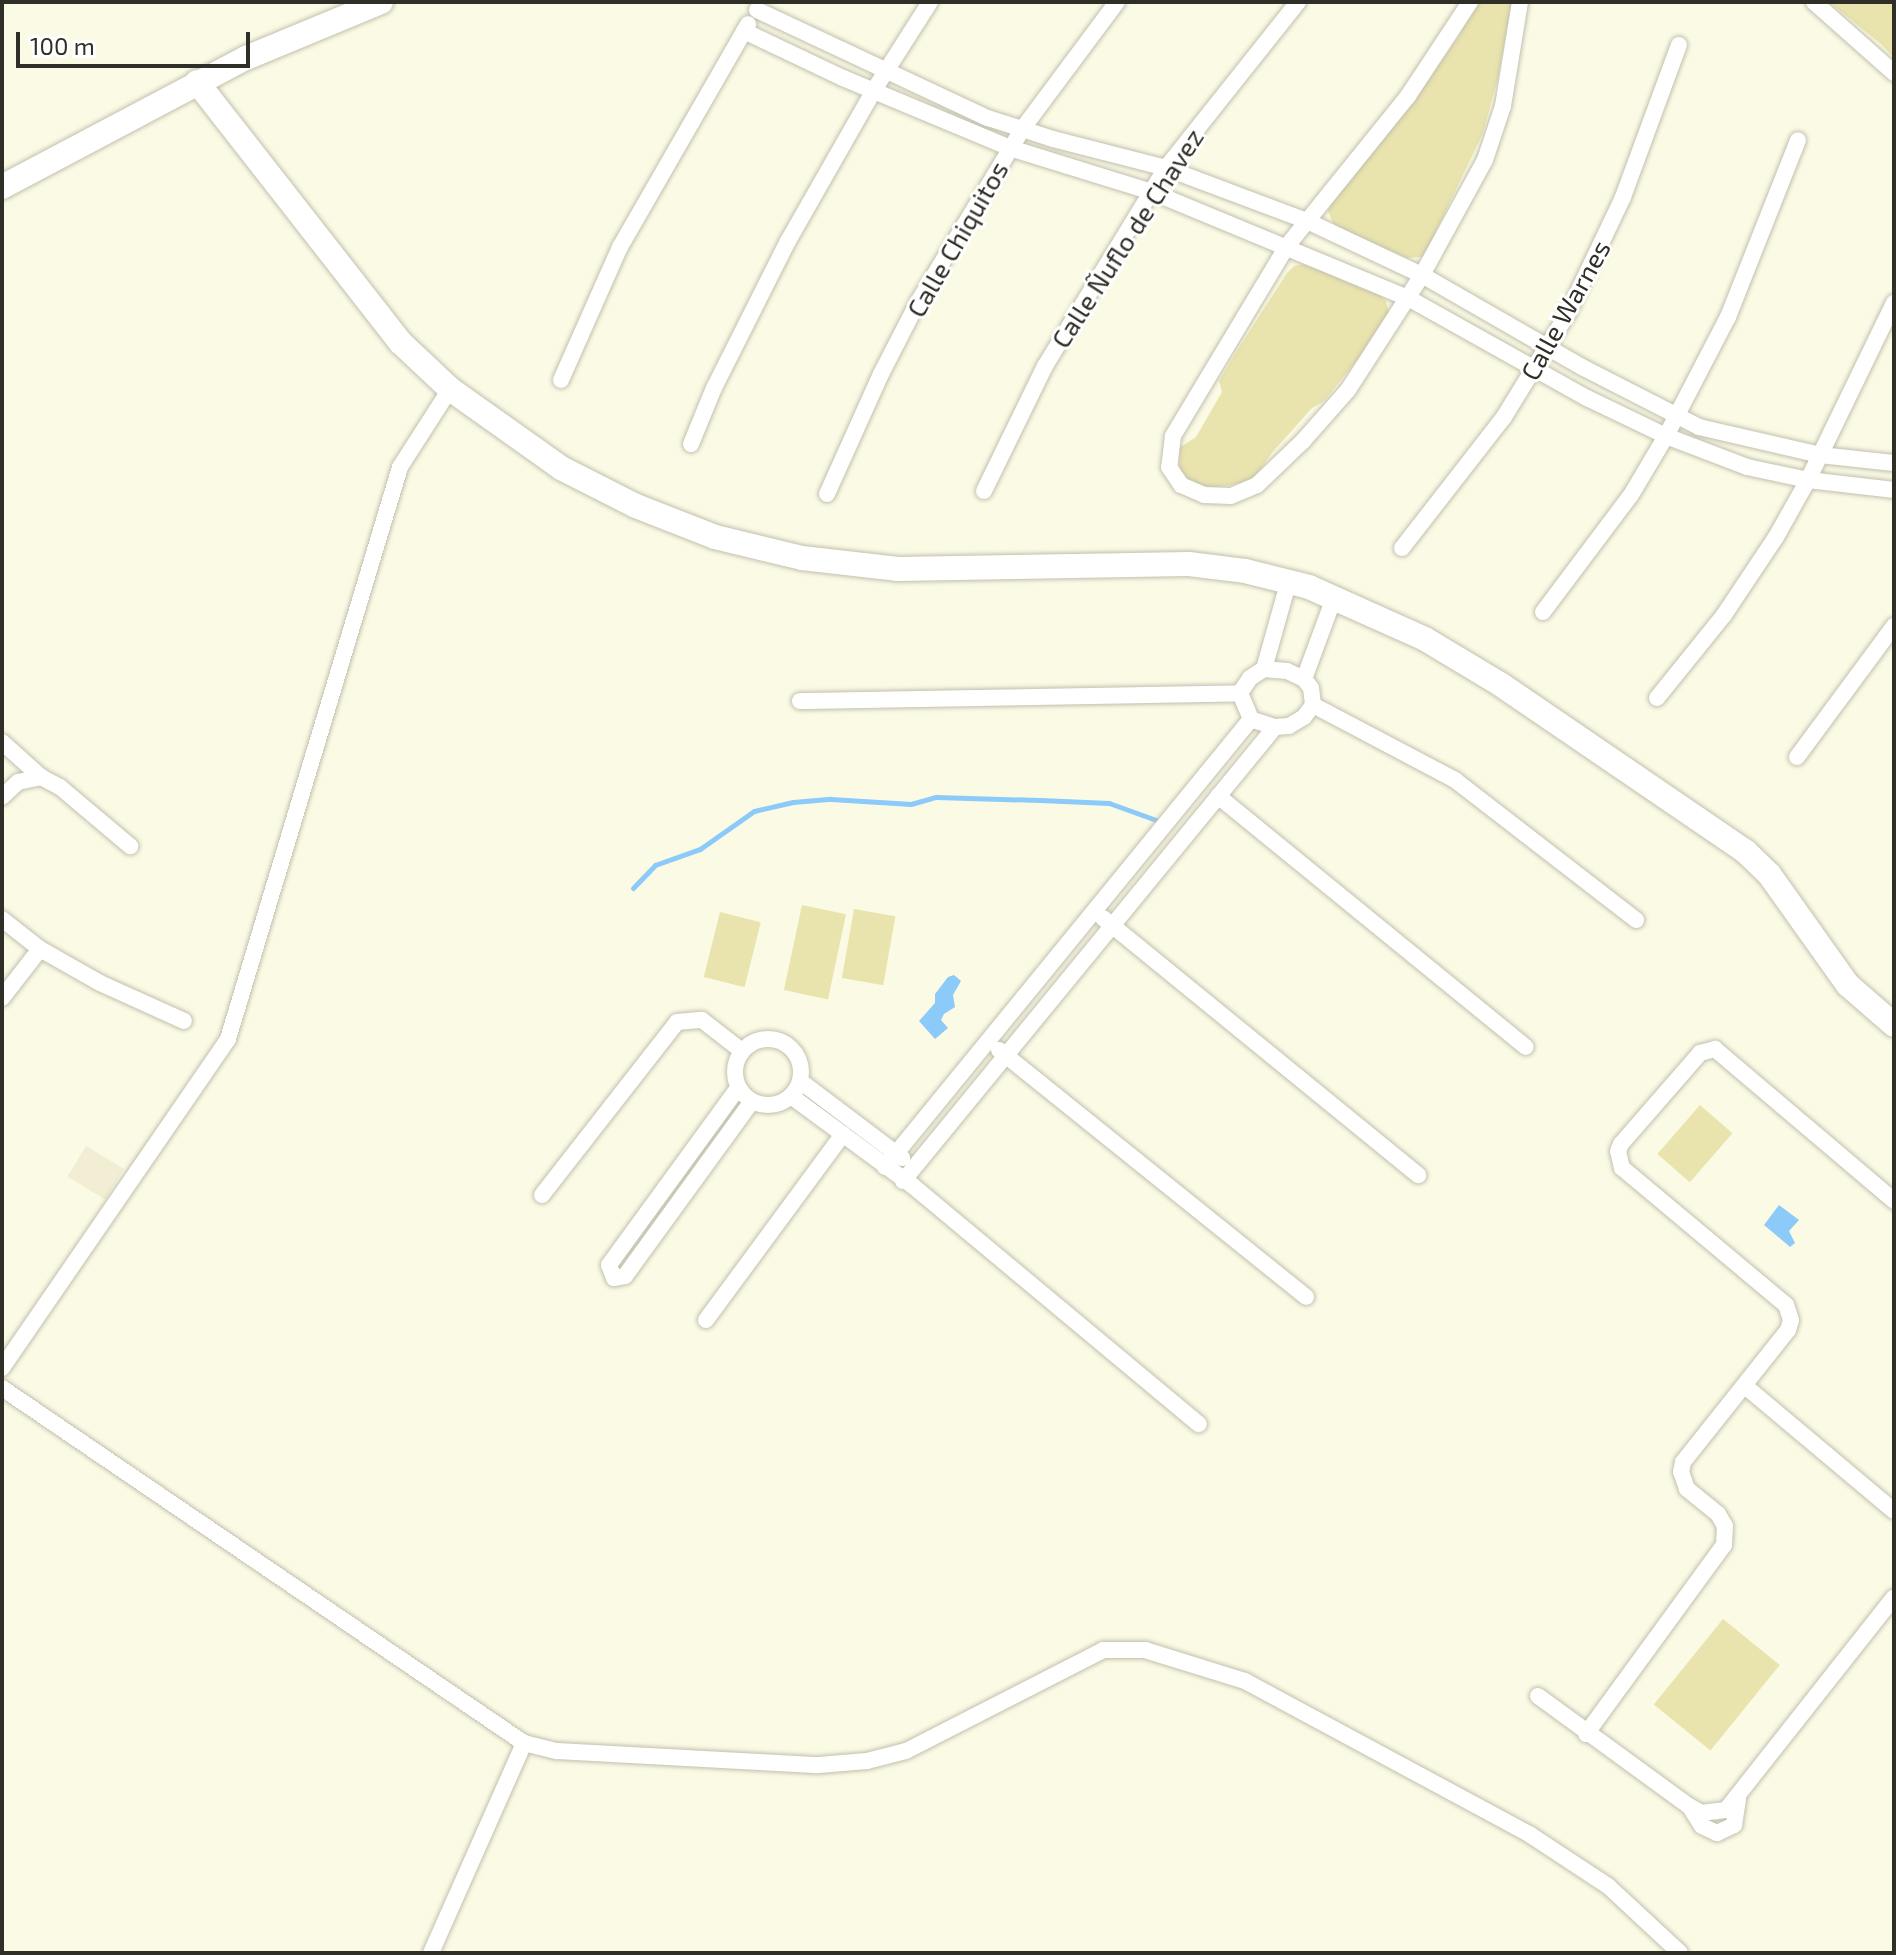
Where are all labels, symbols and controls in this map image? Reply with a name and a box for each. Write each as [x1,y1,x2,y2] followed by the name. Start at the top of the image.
[20,16,254,66] scale bar
[30,31,95,60] text: 100 m
[1044,123,1210,353] street label: Calle Ñuflo de Chavez
[900,156,1014,322] street label: Calle Chiquitos
[1514,234,1616,386] street label: Calle Warnes

